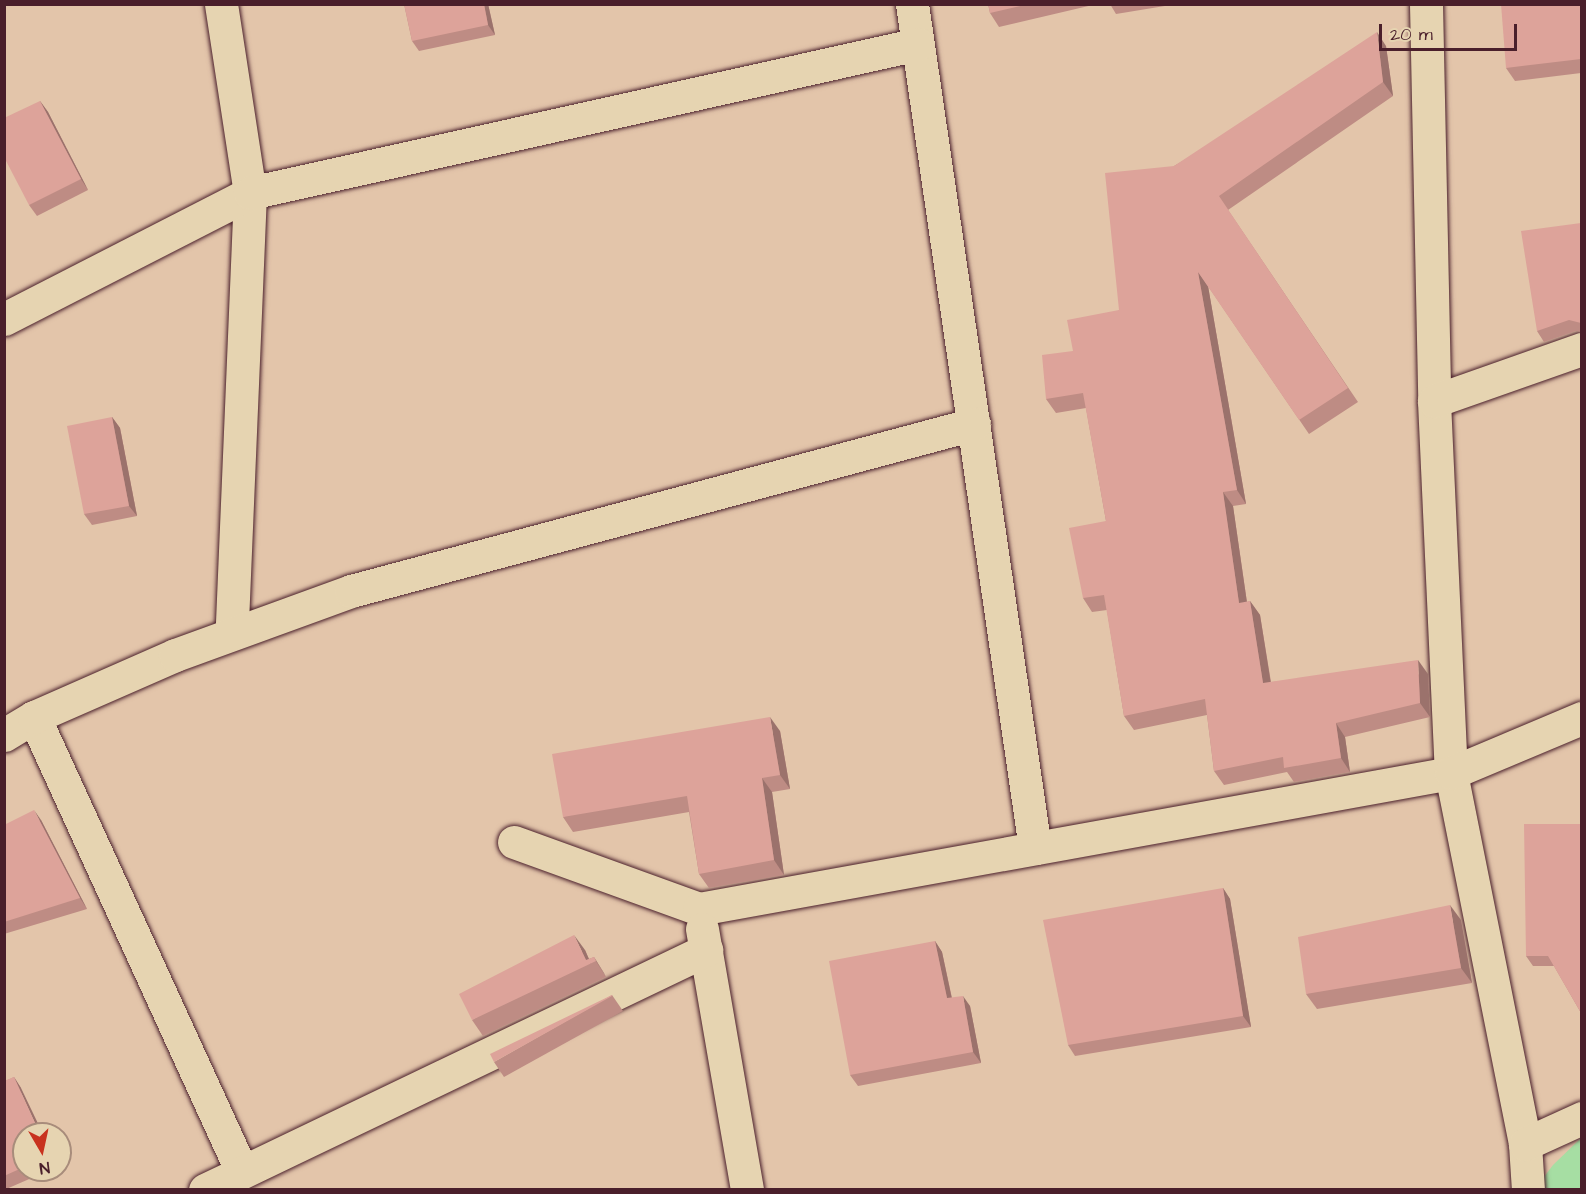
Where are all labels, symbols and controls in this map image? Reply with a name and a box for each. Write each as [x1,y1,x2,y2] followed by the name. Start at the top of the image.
[1382,12,1520,50] scale bar
[1390,22,1433,47] text: 20 m
[12,1122,72,1182] north arrow
[38,1156,51,1179] text: N

